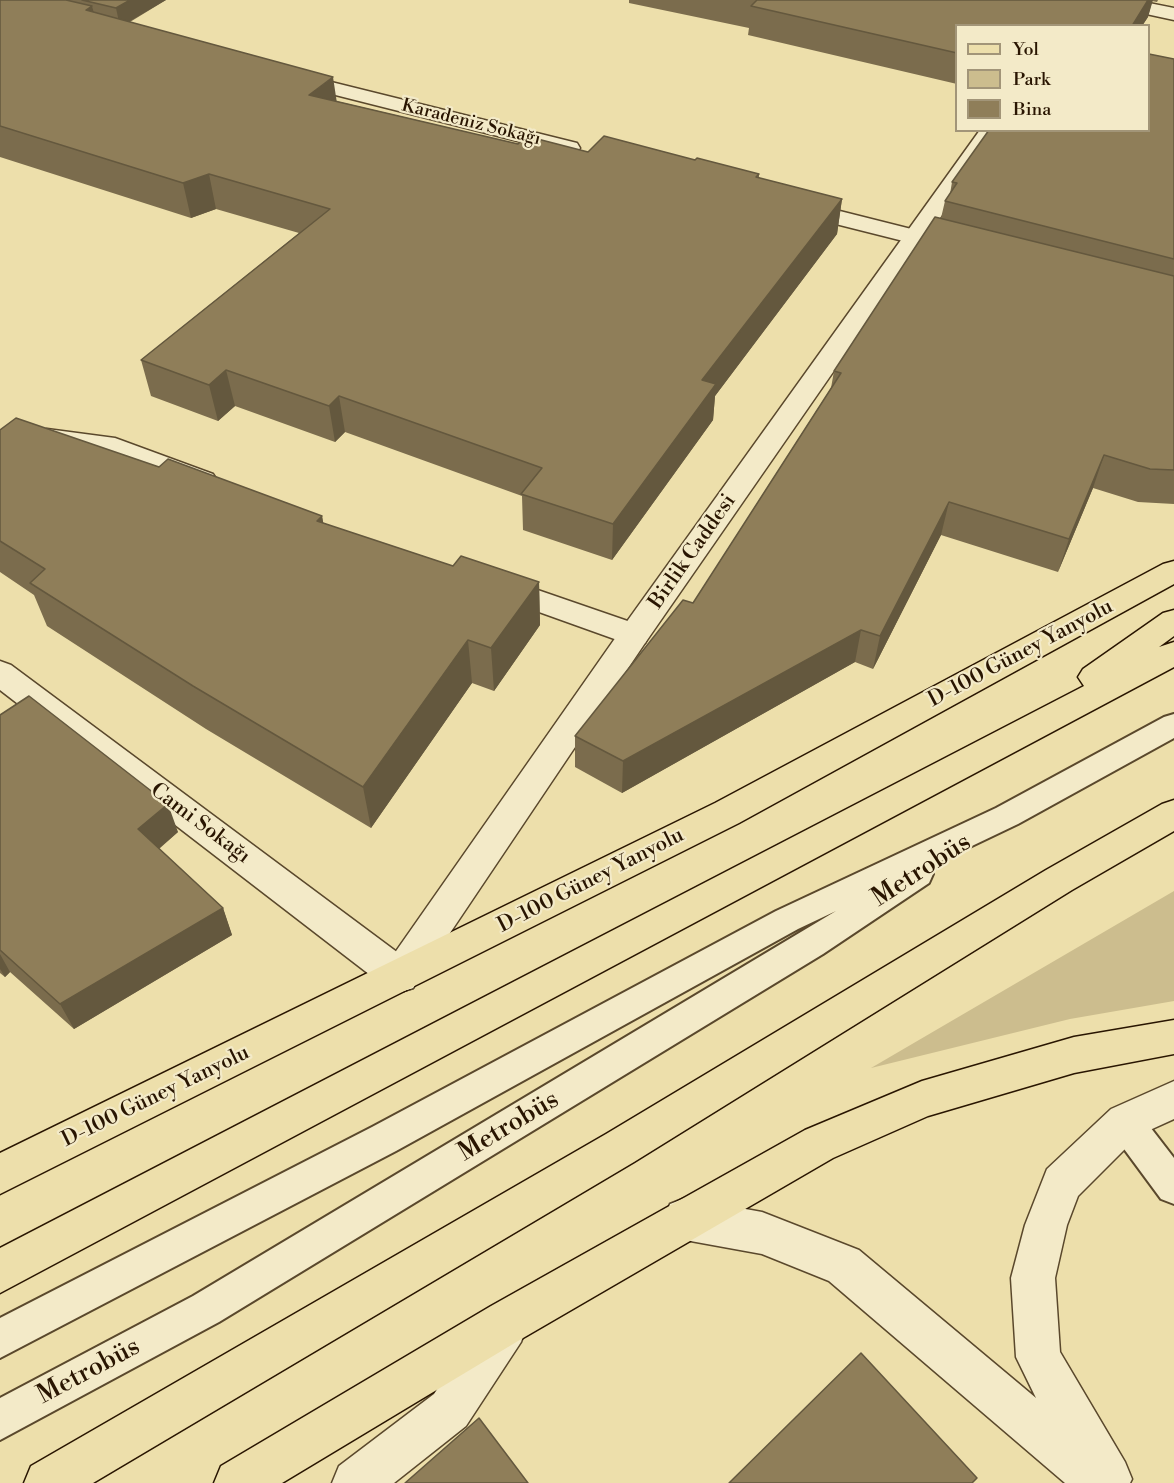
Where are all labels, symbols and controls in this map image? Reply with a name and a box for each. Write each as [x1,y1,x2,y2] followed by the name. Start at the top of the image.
[955,24,1150,132] legend
[1013,38,1039,61] text: Yol
[1013,68,1050,91] text: Park
[399,95,543,151] street label: Karadeniz Sokağı
[1013,98,1051,121] text: Bina
[644,490,742,614] street label: Birlik Caddesi
[924,595,1118,713] street label: D-100 Güney Yanyolu
[145,778,255,870] street label: Cami Sokağı
[494,823,688,939] street label: D-100 Güney Yanyolu
[867,827,977,915] street label: Metrobüs
[58,1041,254,1153] street label: D-100 Güney Yanyolu
[453,1085,565,1169] street label: Metrobüs
[32,1332,146,1412] street label: Metrobüs

